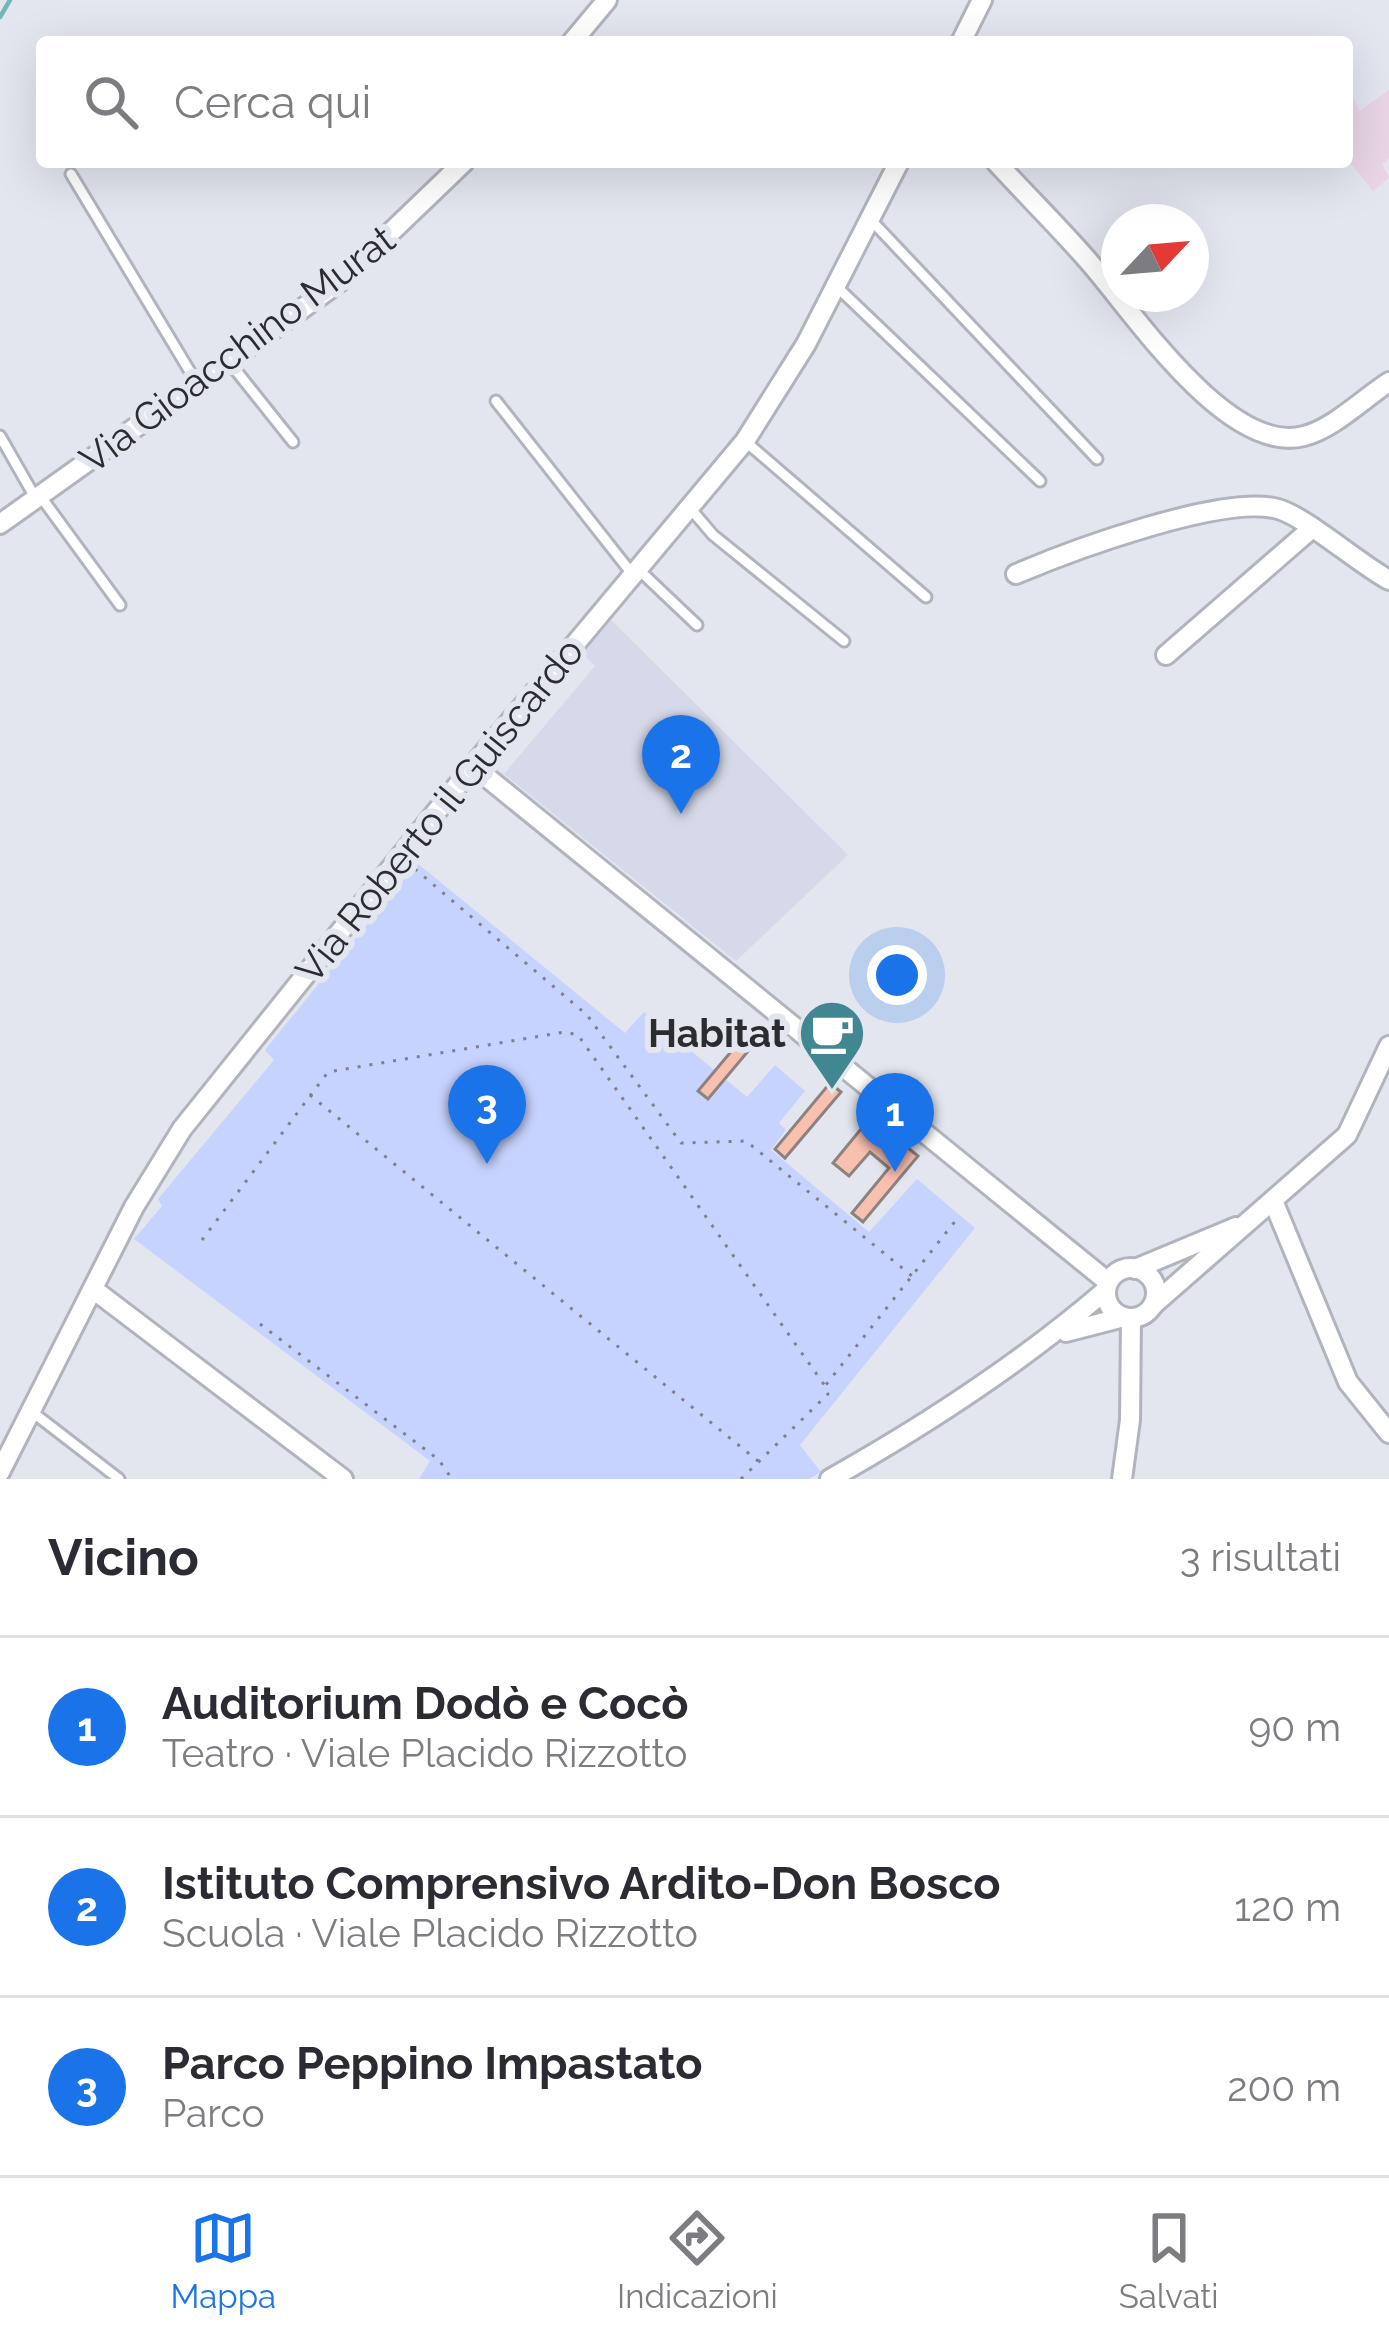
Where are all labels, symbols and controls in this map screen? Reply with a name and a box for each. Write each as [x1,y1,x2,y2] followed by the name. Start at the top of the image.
[36,36,1353,168] search box
[78,69,144,135] icon: search
[174,76,371,129] text: Cerca qui
[1101,204,1209,312] north arrow
[71,216,403,482] street label: Via Gioacchino Murat
[286,628,592,992] street label: Via Roberto il Guiscardo
[642,715,720,814] pin: 2
[867,945,927,1005] your location
[797,998,867,1092] cafe icon: Habitat
[648,1010,786,1056] place label: Habitat
[448,1065,526,1164] pin: 3
[856,1073,934,1172] pin: 1
[48,1527,199,1587] text: Vicino
[1180,1534,1341,1580] text: 3 risultati
[162,1677,689,1730] text: Auditorium Dodò e Cocò
[77,1704,97,1750] text: 1
[1248,1704,1341,1750] text: 90 m
[162,1730,687,1776] text: Teatro · Viale Placido Rizzotto
[162,1857,1001,1910] text: Istituto Comprensivo Ardito-Don Bosco
[76,1884,98,1930] text: 2
[1234,1884,1341,1930] text: 120 m
[162,1910,698,1956] text: Scuola · Viale Placido Rizzotto
[162,2037,703,2090] text: Parco Peppino Impastato
[76,2064,98,2110] text: 3
[1227,2064,1341,2110] text: 200 m
[162,2090,265,2136] text: Parco
[171,2205,276,2316] tab: Mappa
[617,2205,778,2316] tab: Indicazioni
[1119,2205,1218,2316] tab: Salvati

